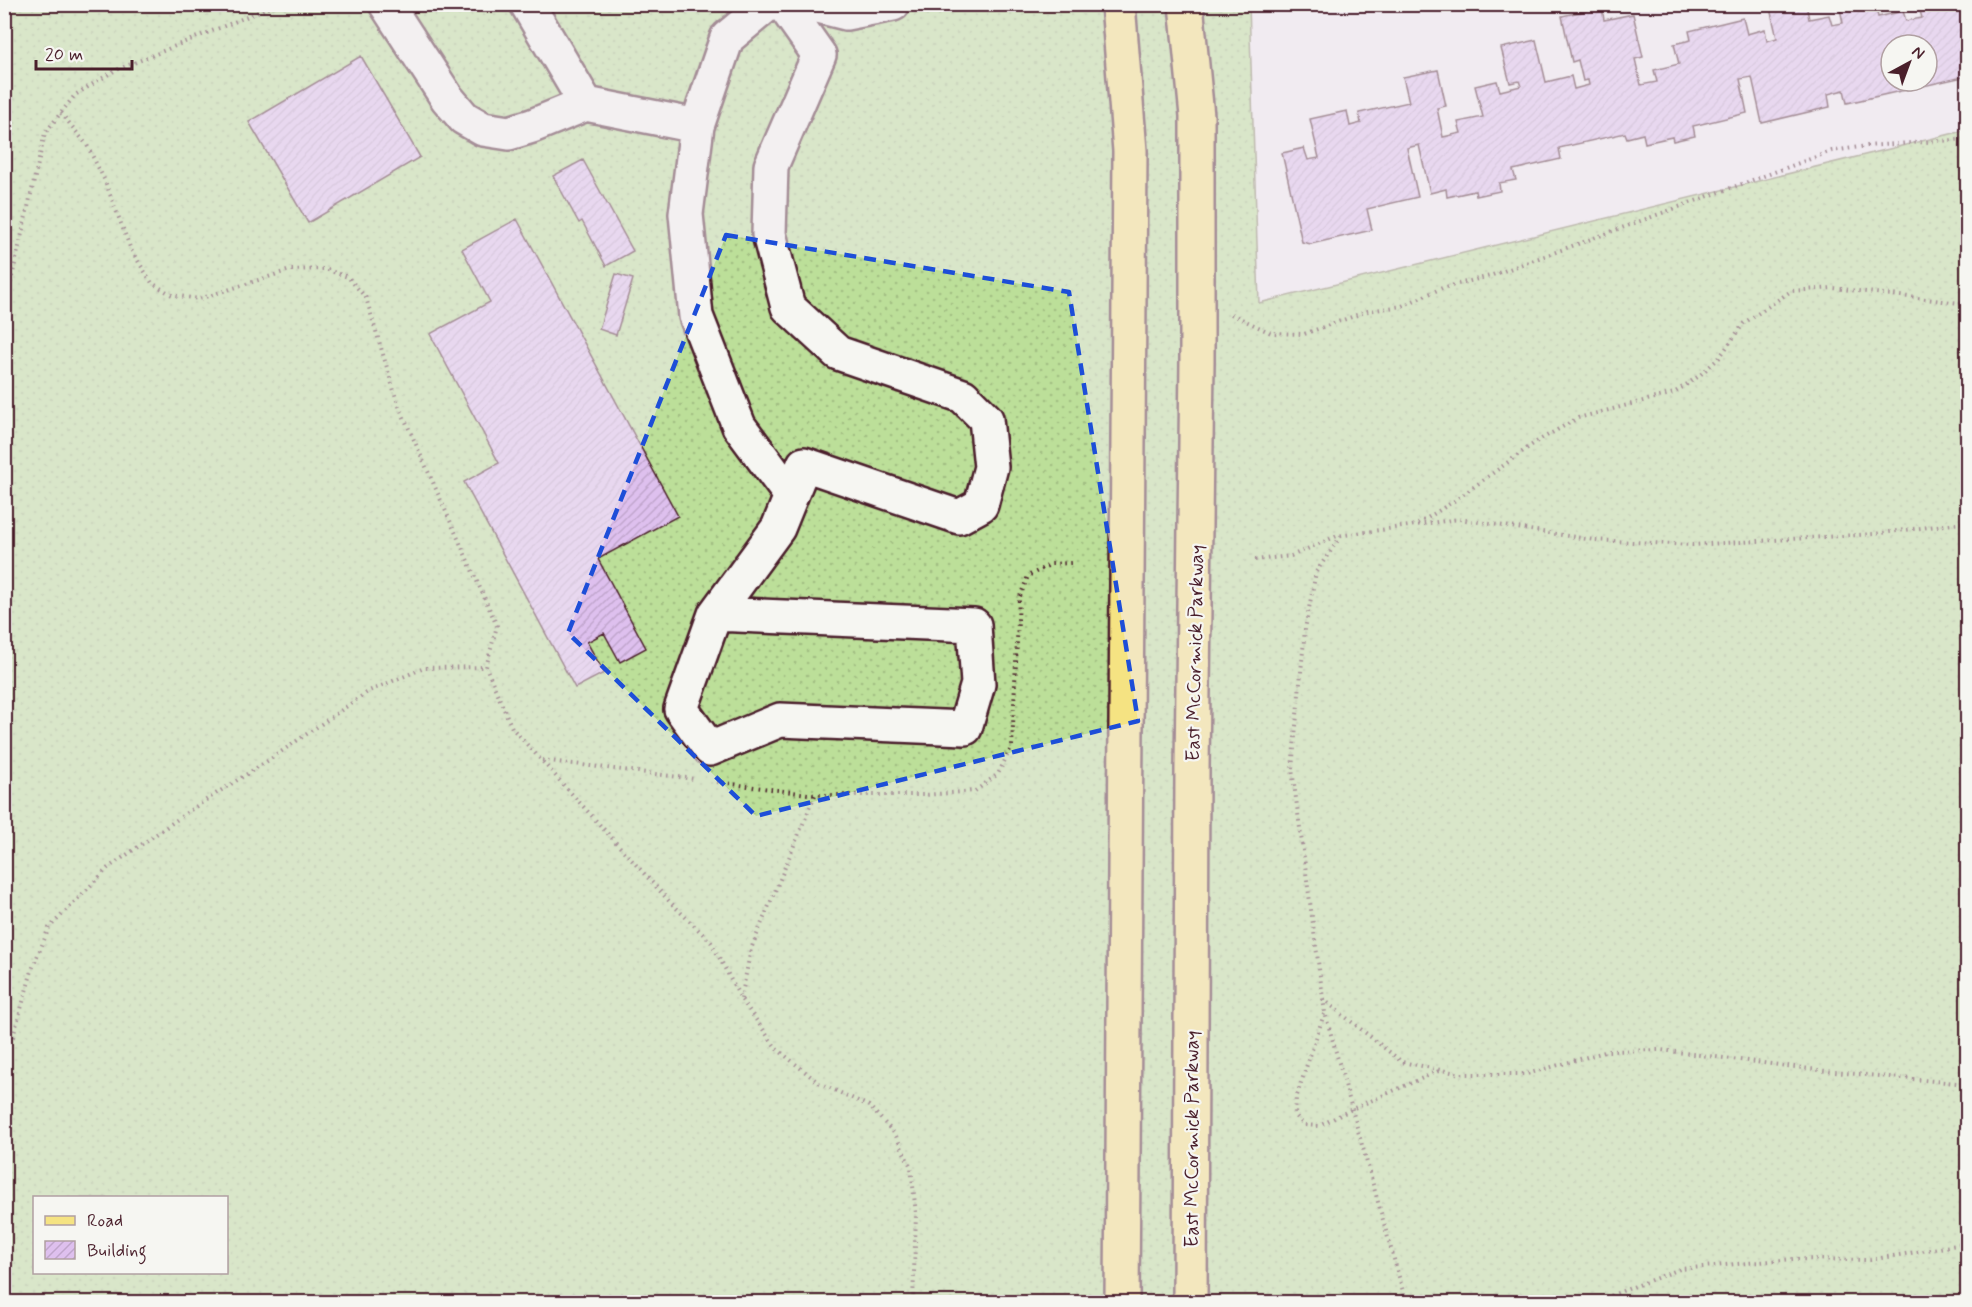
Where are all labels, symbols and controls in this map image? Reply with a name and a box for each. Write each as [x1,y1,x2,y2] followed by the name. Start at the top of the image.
[36,33,132,71] scale bar
[1879,33,1939,93] north arrow
[1907,41,1929,64] text: N
[45,43,83,67] text: 20 m
[1180,544,1211,762] street label: East McCormick Parkway
[1179,1031,1206,1247] street label: East McCormick Parkway
[33,1196,228,1274] legend
[87,1209,123,1233] text: Road
[87,1239,147,1265] text: Building

